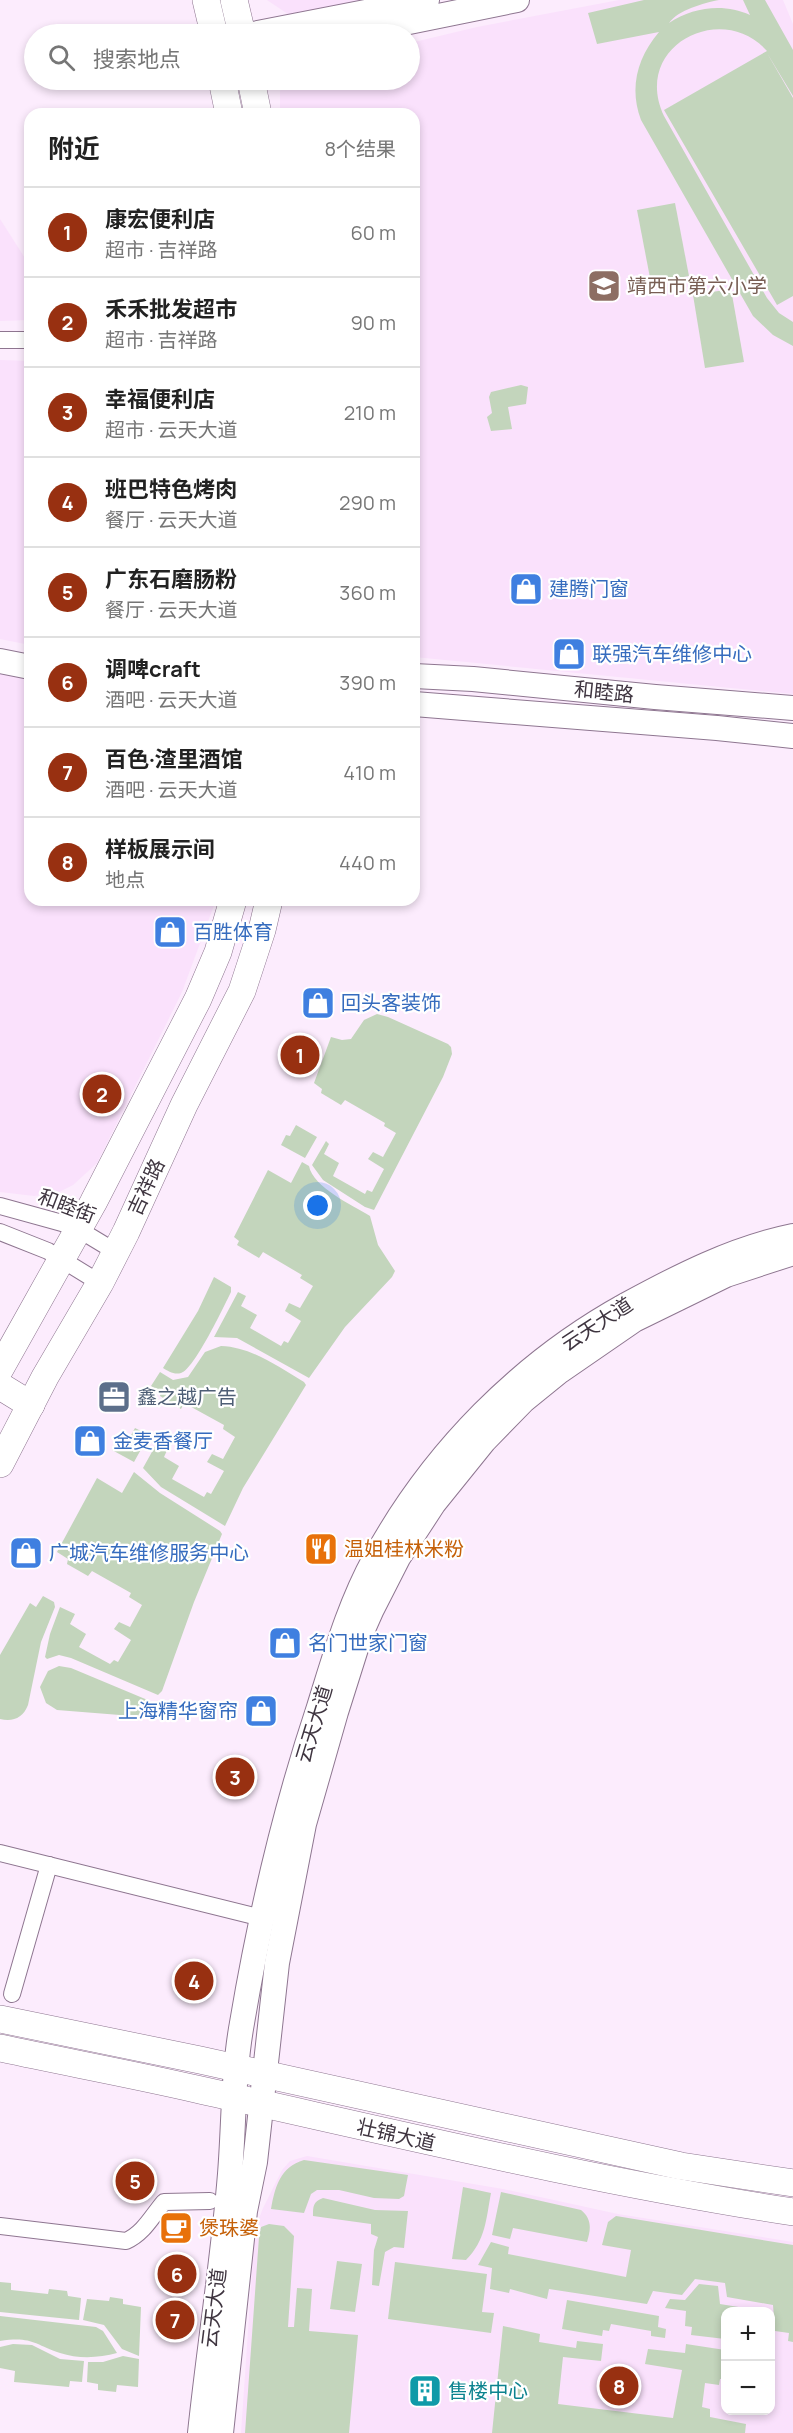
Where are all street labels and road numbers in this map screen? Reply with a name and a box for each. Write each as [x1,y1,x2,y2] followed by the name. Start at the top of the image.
[573,675,635,708] street label: 和睦路
[121,1154,170,1220] street label: 吉祥路
[34,1182,100,1229] street label: 和睦街
[556,1290,638,1357] street label: 云天大道
[289,1682,338,1766] street label: 云天大道
[354,2112,438,2157] street label: 壮锦大道
[195,2267,232,2349] street label: 云天大道

